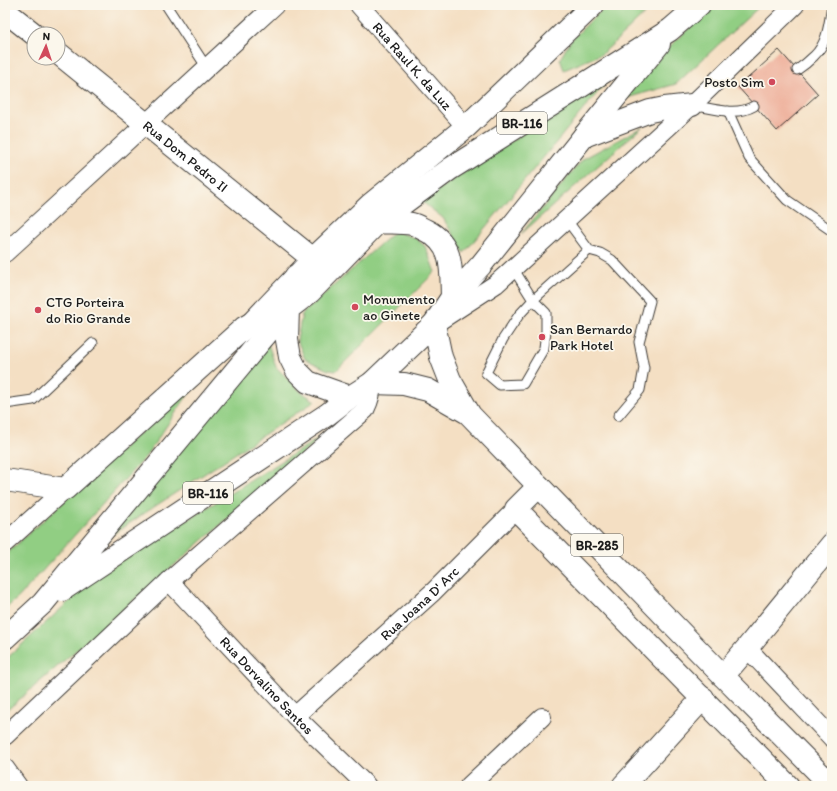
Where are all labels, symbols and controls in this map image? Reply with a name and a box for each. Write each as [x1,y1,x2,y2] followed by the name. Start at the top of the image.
[369,18,456,114] street label: Rua Raul K. da Luz
[26,26,66,66] north arrow
[42,30,51,43] text: N
[704,74,764,91] place label: Posto Sim
[767,77,777,87] marker: Posto Sim
[497,112,547,134] road number: BR-116
[140,117,231,195] street label: Rua Dom Pedro II
[363,291,435,324] place label: Monumento ao Ginete
[46,294,131,327] place label: CTG Porteira do Rio Grande
[350,302,360,312] marker: Monumento ao Ginete
[33,305,43,315] marker: CTG Porteira do Rio Grande
[550,321,632,354] place label: San Bernardo Park Hotel
[537,332,547,342] marker: San Bernardo Park Hotel
[183,482,233,504] road number: BR-116
[571,534,623,556] road number: BR-285
[377,563,462,644] street label: Rua Joana D' Arc
[216,633,317,738] street label: Rua Dorvalino Santos

